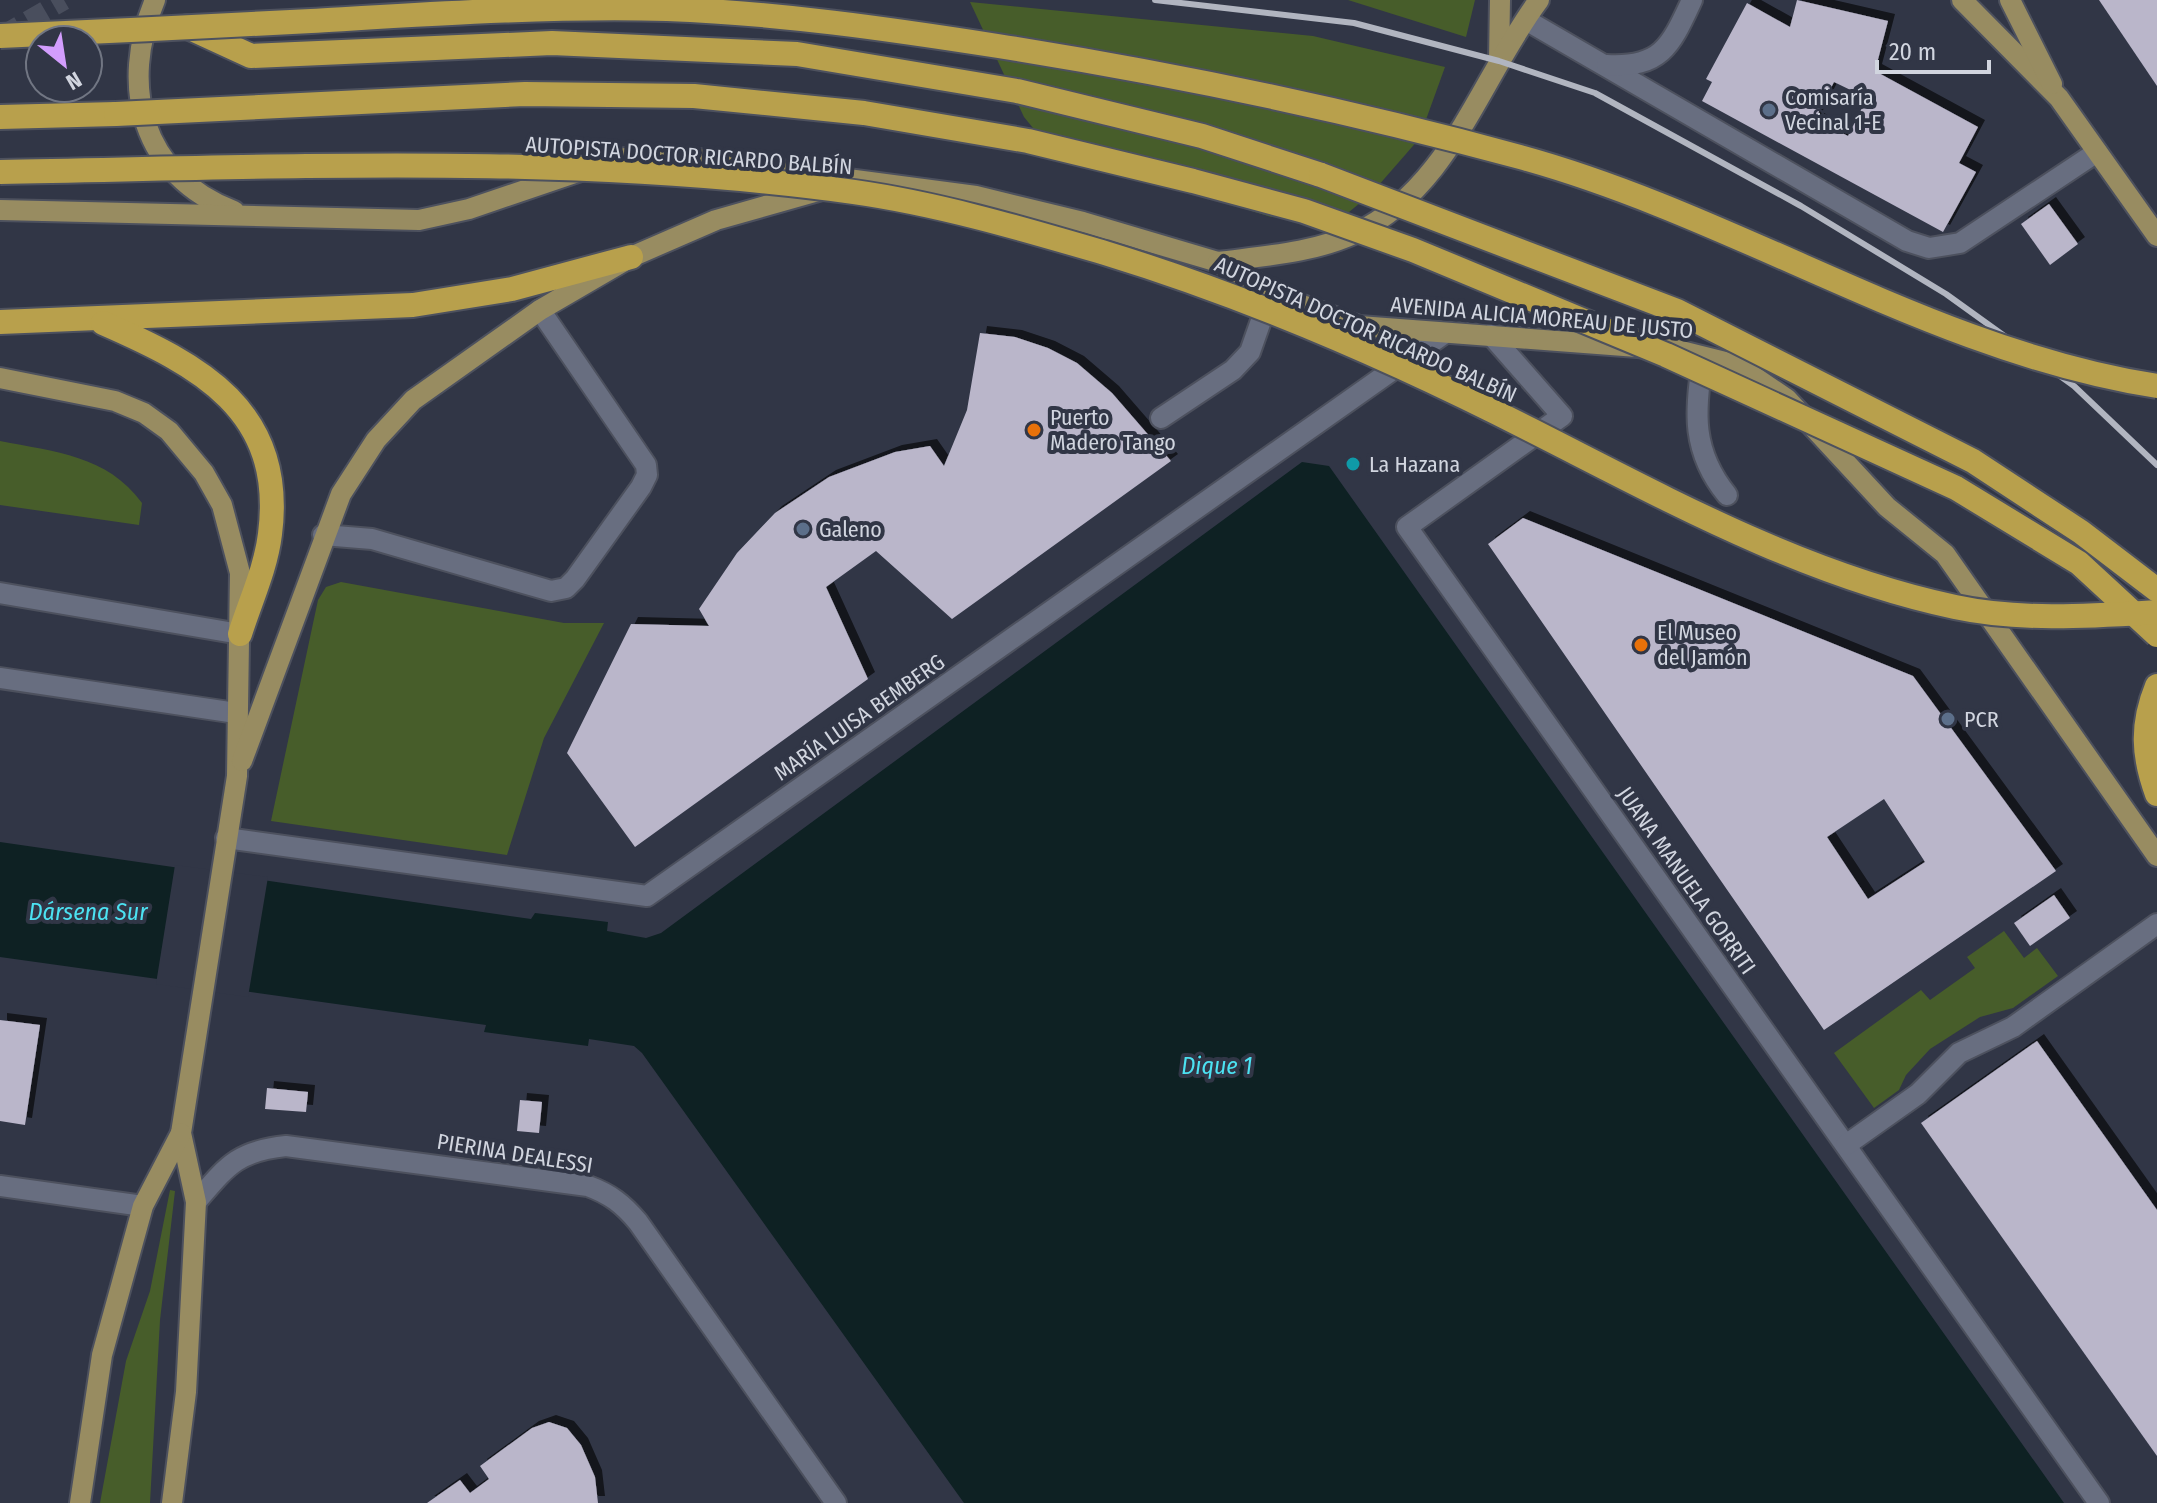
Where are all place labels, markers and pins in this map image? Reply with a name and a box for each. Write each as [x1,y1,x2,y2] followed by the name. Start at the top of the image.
[1785,84,1882,136] place label: Comisaría Vecinal 1-E
[1760,101,1778,119] marker: Comisaría Vecinal 1-E
[1050,404,1176,456] place label: Puerto Madero Tango
[1025,421,1043,439] marker: Puerto Madero Tango
[1369,451,1460,478] place label: La Hazana
[1344,455,1362,473] marker: La Hazana
[819,516,882,543] place label: Galeno
[794,520,812,538] marker: Galeno
[1657,619,1748,671] place label: El Museo del Jamón
[1632,636,1650,654] marker: El Museo del Jamón
[1964,706,1999,733] place label: PCR
[1939,710,1957,728] marker: PCR

